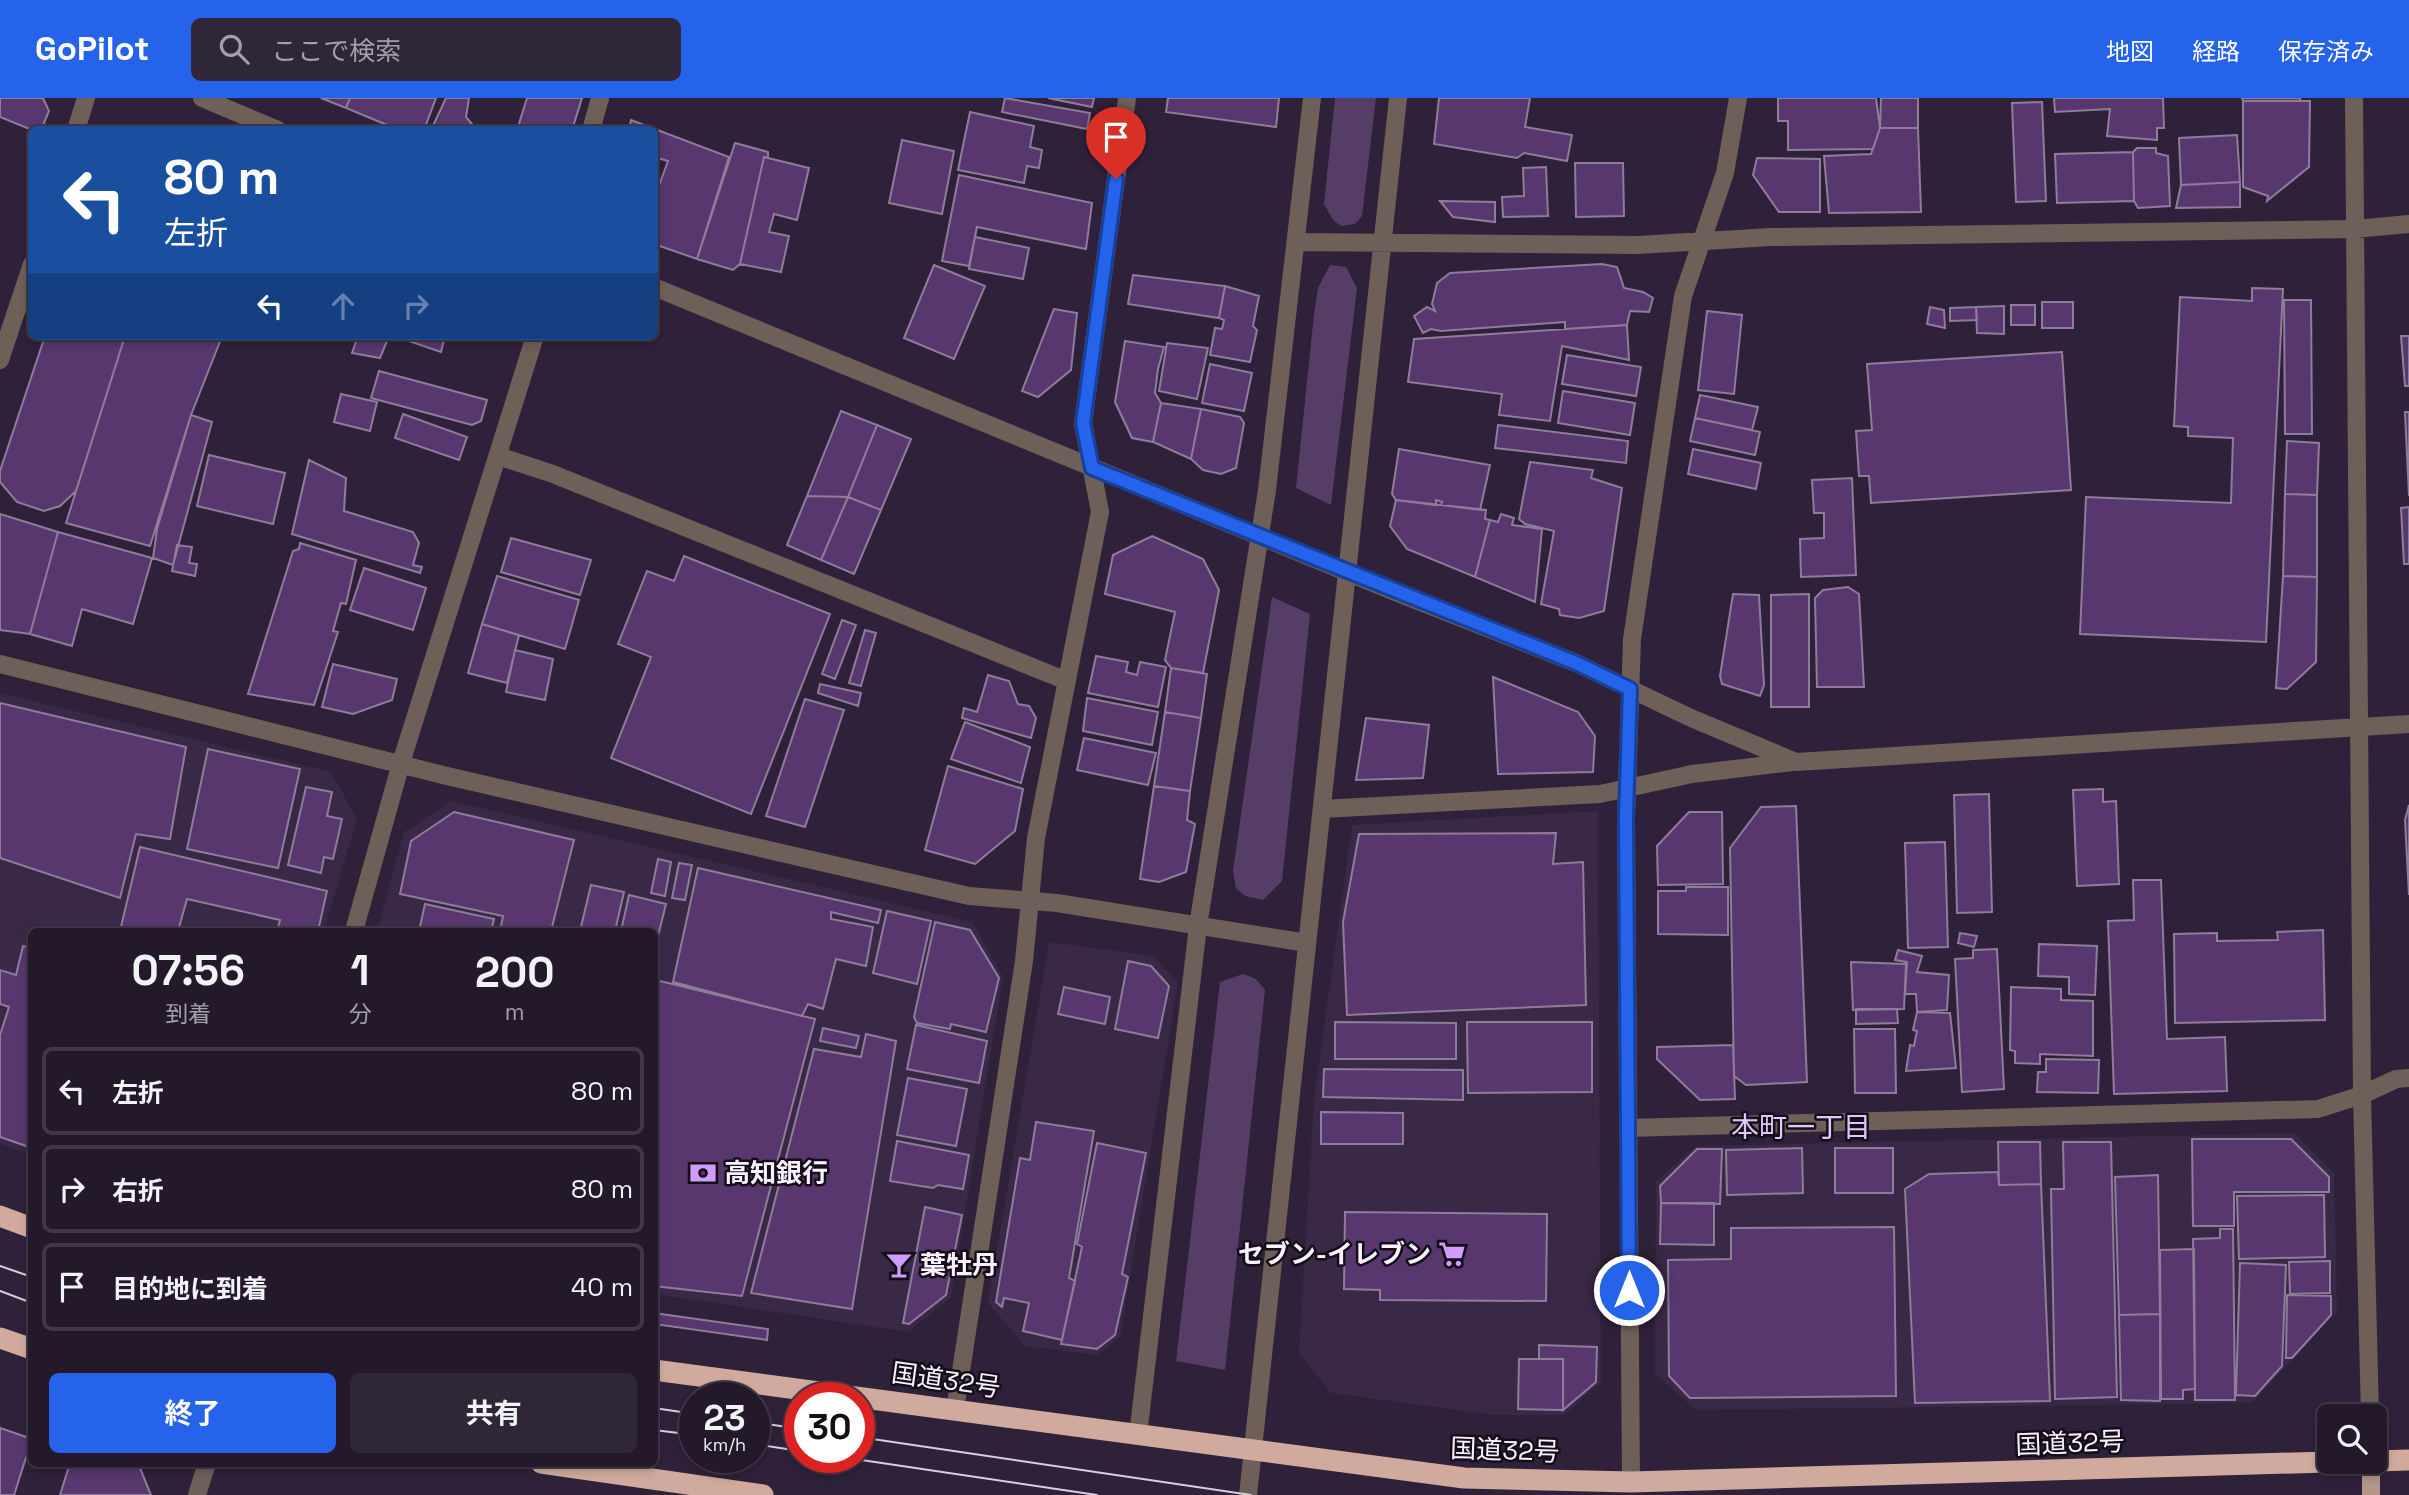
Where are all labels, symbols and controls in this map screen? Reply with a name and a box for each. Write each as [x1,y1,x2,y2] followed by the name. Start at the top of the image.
[191,18,681,81] search box
[35,28,149,70] text: GoPilot
[215,30,253,68] icon: search
[271,34,401,68] text: ここで検索
[2106,36,2154,67] text: 地図
[2192,36,2240,67] text: 経路
[2278,36,2374,67] text: 保存済み
[1086,107,1146,179] pin
[1097,118,1135,156] icon: arrive
[164,146,279,208] text: 80 m
[49,154,140,245] icon: left
[164,213,228,253] text: 左折
[251,287,289,325] icon: left
[324,287,362,325] icon: ahead
[397,287,435,325] icon: right
[132,944,245,997] text: 07:56
[350,944,369,997] text: 1
[475,946,554,999] text: 200
[505,997,525,1027] text: m
[165,999,211,1029] text: 到着
[348,999,371,1029] text: 分
[53,1072,91,1110] icon: left
[571,1074,633,1108] text: 80 m
[112,1076,164,1110] text: 左折
[1731,1109,1871,1145] district label: 本町一丁目
[724,1156,828,1190] place label: 高知銀行
[688,1158,718,1188] bank icon: 高知銀行
[53,1170,91,1208] icon: right
[571,1172,633,1206] text: 80 m
[112,1174,164,1208] text: 右折
[1238,1237,1431,1271] place label: セブン-イレブン
[1437,1239,1467,1269] supermarket icon: セブン-イレブン
[920,1248,998,1282] place label: 葉牡丹
[884,1250,914,1280] bar icon: 葉牡丹
[1592,1253,1666,1327] position arrow
[53,1268,91,1306] icon: arrive
[571,1270,633,1304] text: 40 m
[112,1272,268,1306] text: 目的地に到着
[889,1356,1003,1404] street label: 国道32号
[49,1373,336,1453] button: 終了
[350,1373,637,1453] button: 共有
[784,1382,875,1473] speed limit sign: 30
[703,1396,746,1440] text: 23
[2317,1404,2387,1474] map controls
[2317,1404,2387,1474] button: search
[2015,1424,2125,1462] street label: 国道32号
[1450,1431,1560,1469] street label: 国道32号
[703,1433,746,1456] text: km/h

